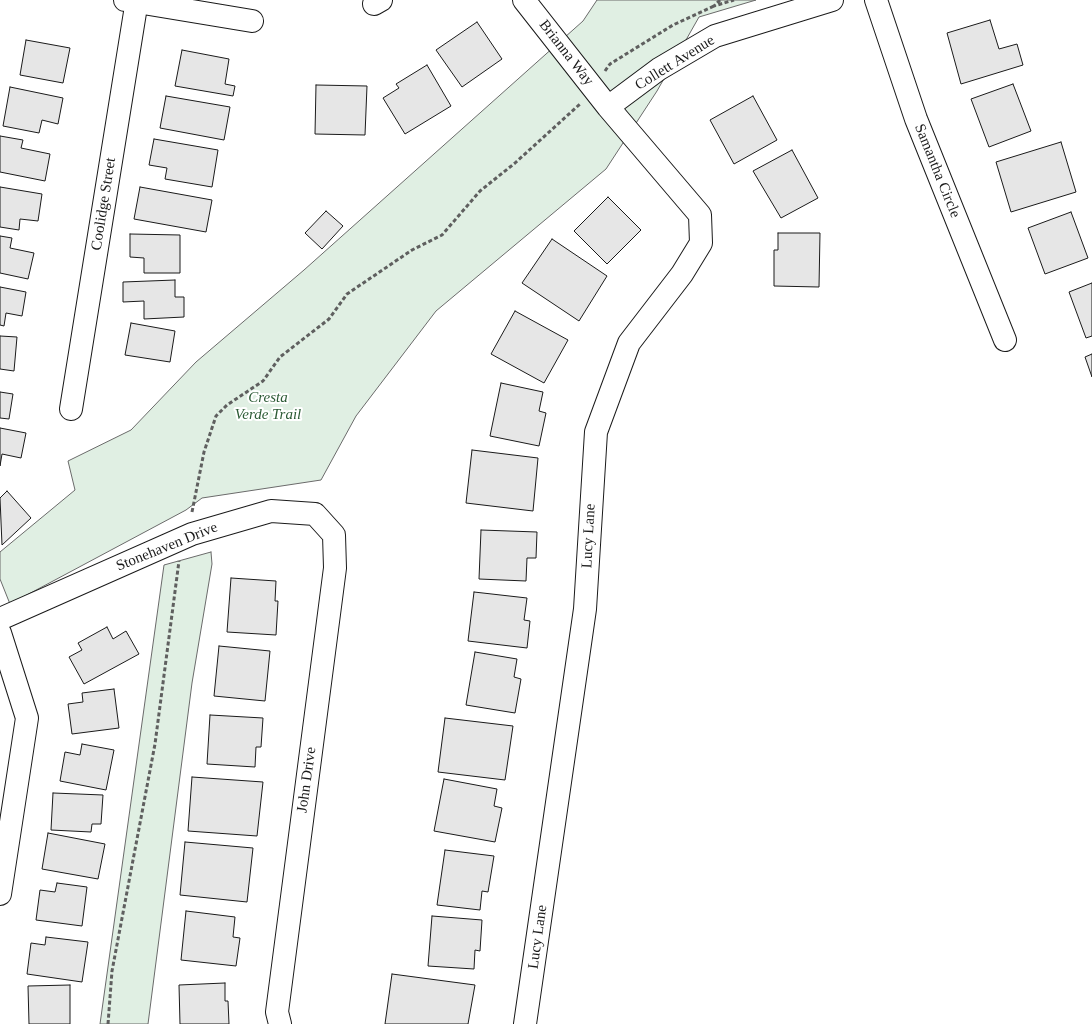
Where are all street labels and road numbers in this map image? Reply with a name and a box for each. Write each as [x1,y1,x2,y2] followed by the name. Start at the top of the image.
[535,17,597,89] street label: Brianna Way
[632,31,718,95] street label: Collett Avenue
[910,121,964,221] street label: Samantha Circle
[88,156,120,252] street label: Coolidge Street
[578,503,600,569] street label: Lucy Lane
[114,518,220,576] street label: Stonehaven Drive
[293,746,321,814] street label: John Drive
[525,904,551,970] street label: Lucy Lane

